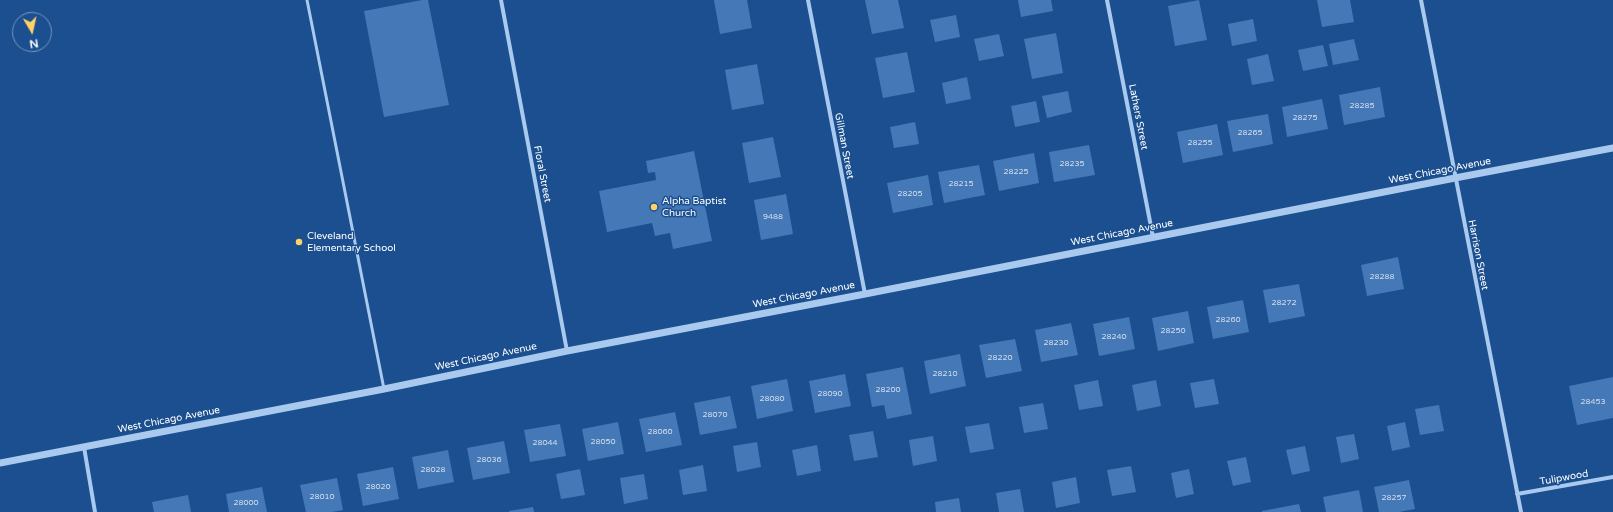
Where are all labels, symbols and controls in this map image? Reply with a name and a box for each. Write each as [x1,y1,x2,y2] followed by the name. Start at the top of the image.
[12,12,52,52] north arrow
[28,36,39,50] text: N
[1126,83,1150,151] street label: Lathers Street
[1349,101,1375,111] house number: 28285
[832,112,856,180] street label: Gillman Street
[1292,113,1318,123] house number: 28275
[1237,128,1263,138] house number: 28265
[1187,138,1213,148] house number: 28255
[531,145,553,203] street label: Floral Street
[1388,155,1492,187] street label: West Chicago Avenue
[1059,159,1085,169] house number: 28235
[1003,167,1029,177] house number: 28225
[948,179,974,189] house number: 28215
[897,189,923,199] house number: 28205
[662,195,726,218] place label: Alpha Baptist Church
[649,202,659,212] marker: Alpha Baptist Church
[763,212,783,222] house number: 9488
[1070,217,1174,249] street label: West Chicago Avenue
[1465,219,1491,291] street label: Harrison Street
[307,230,396,254] place label: Cleveland Elementary School
[294,237,304,247] marker: Cleveland Elementary School
[1369,272,1395,282] house number: 28288
[752,279,856,311] street label: West Chicago Avenue
[1271,298,1297,308] house number: 28272
[1215,315,1241,325] house number: 28260
[1160,326,1186,336] house number: 28250
[1101,332,1127,342] house number: 28240
[1043,338,1069,348] house number: 28230
[434,340,538,374] street label: West Chicago Avenue
[987,353,1013,363] house number: 28220
[932,369,958,379] house number: 28210
[875,385,901,395] house number: 28200
[817,389,843,399] house number: 28090
[759,394,785,404] house number: 28080
[1580,397,1606,407] house number: 28453
[117,404,221,436] street label: West Chicago Avenue
[702,410,728,420] house number: 28070
[647,427,673,437] house number: 28060
[590,437,616,447] house number: 28050
[532,438,558,448] house number: 28044
[476,455,502,465] house number: 28036
[420,465,446,475] house number: 28028
[1539,468,1589,488] street label: Tulipwood
[365,482,391,492] house number: 28020
[309,492,335,502] house number: 28010
[1381,493,1407,503] house number: 28257
[233,498,259,508] house number: 28000

